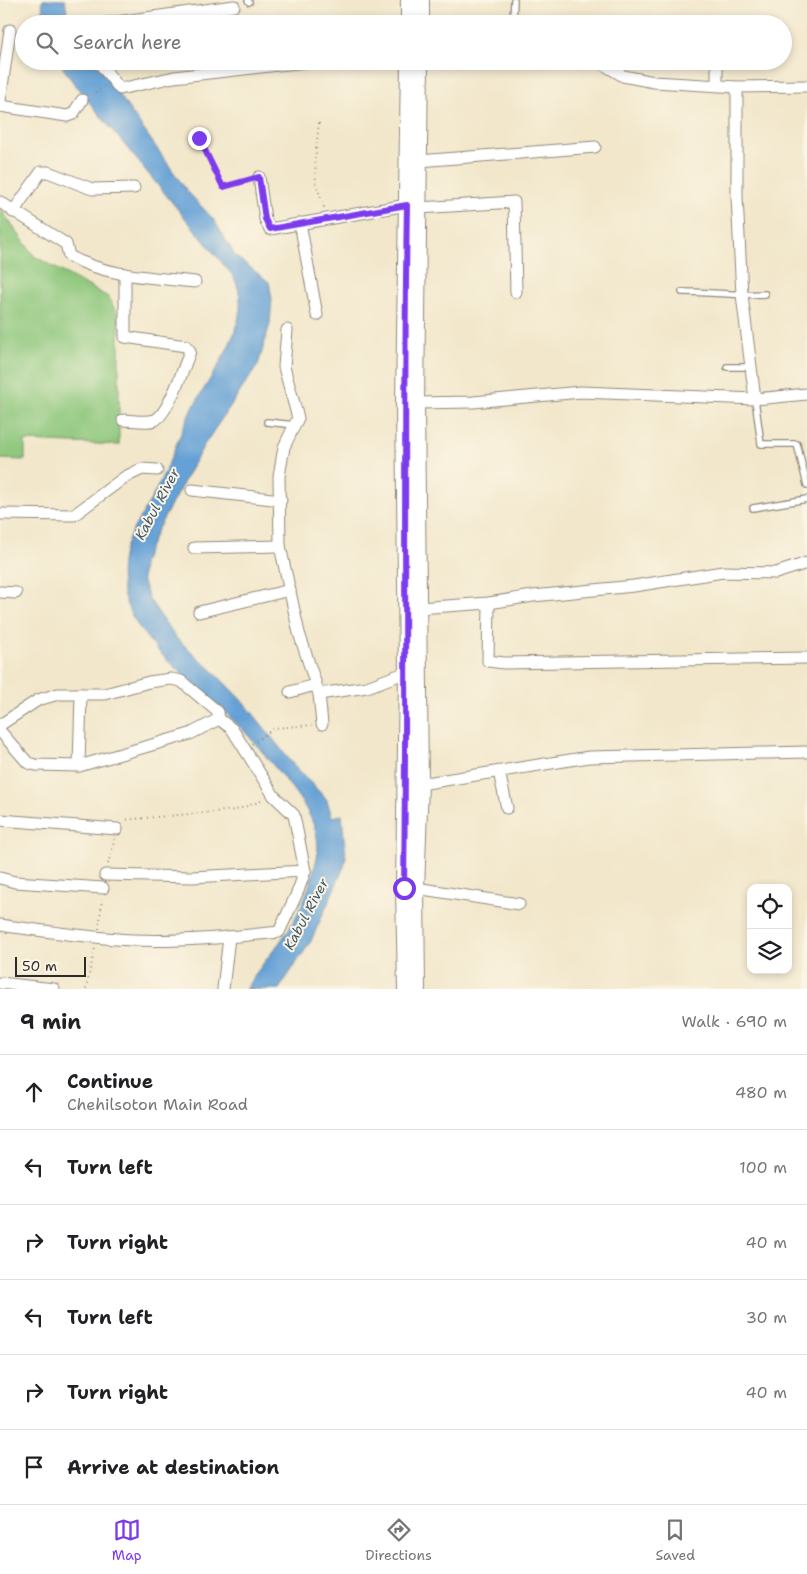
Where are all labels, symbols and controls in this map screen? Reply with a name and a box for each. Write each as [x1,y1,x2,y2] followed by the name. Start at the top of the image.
[15,15,792,70] search box
[33,29,61,57] icon: search
[73,30,182,55] text: Search here
[188,127,211,150] route end
[131,465,184,543] water label: Kabul River
[280,875,333,953] water label: Kabul River
[393,877,416,900] route start
[747,884,792,974] map controls
[747,884,792,929] button: locate
[747,929,792,974] button: layers
[15,954,86,977] scale bar
[22,957,57,975] text: 50 m
[20,1008,81,1036] text: 9 min
[682,1011,787,1032] text: Walk · 690 m
[67,1069,153,1094] text: Continue
[20,1078,48,1106] icon: ahead
[735,1082,787,1103] text: 480 m
[67,1094,248,1115] text: Chehilsoton Main Road
[20,1153,48,1181] icon: left
[67,1155,153,1180] text: Turn left
[739,1157,787,1178] text: 100 m
[20,1228,48,1256] icon: right
[67,1230,168,1255] text: Turn right
[745,1232,787,1253] text: 40 m
[20,1303,48,1331] icon: left
[67,1305,153,1330] text: Turn left
[746,1307,787,1328] text: 30 m
[20,1378,48,1406] icon: right
[67,1380,168,1405] text: Turn right
[745,1382,787,1403] text: 40 m
[20,1453,48,1481] icon: arrive
[67,1455,279,1480] text: Arrive at destination
[112,1516,142,1564] tab: Map
[365,1516,432,1564] tab: Directions
[656,1516,695,1564] tab: Saved

